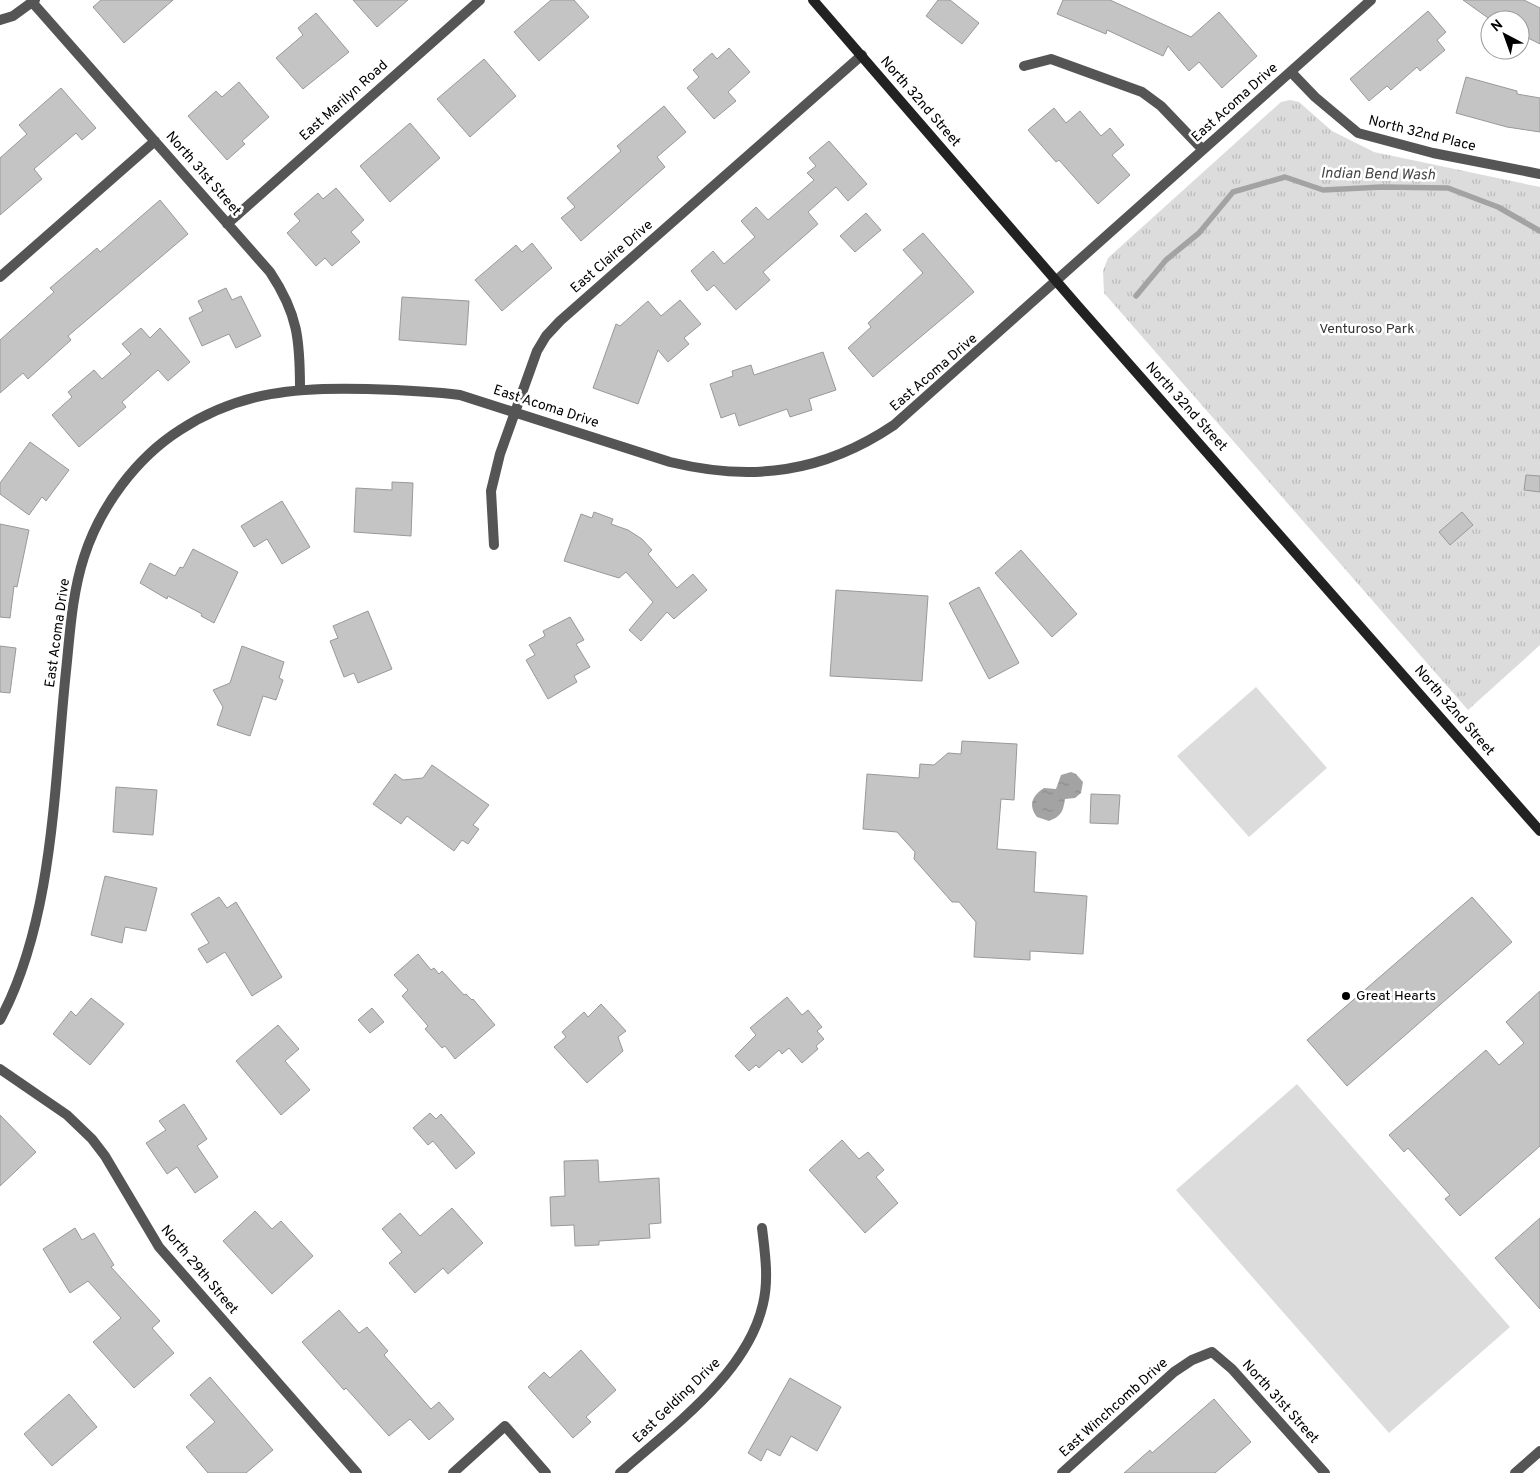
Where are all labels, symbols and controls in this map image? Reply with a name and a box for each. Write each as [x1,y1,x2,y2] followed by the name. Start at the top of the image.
[1480,10,1530,60] north arrow
[1488,17,1507,36] text: N
[876,53,964,151] street label: North 32nd Street
[296,57,392,145] street label: East Marilyn Road
[1188,60,1282,146] street label: East Acoma Drive
[1366,112,1478,156] street label: North 32nd Place
[162,128,244,220] street label: North 31st Street
[1320,165,1436,185] water label: Indian Bend Wash
[567,217,657,297] street label: East Claire Drive
[1319,321,1415,338] park label: Venturoso Park
[887,330,981,416] street label: East Acoma Drive
[1142,359,1230,455] street label: North 32nd Street
[491,382,601,432] street label: East Acoma Drive
[42,577,74,689] street label: East Acoma Drive
[1410,662,1498,760] street label: North 32nd Street
[1356,988,1436,1005] place label: Great Hearts
[1340,990,1352,1002] marker: Great Hearts
[157,1222,241,1318] street label: North 29th Street
[630,1355,724,1447] street label: East Gelding Drive
[1056,1355,1172,1461] street label: East Winchcomb Drive
[1238,1357,1322,1447] street label: North 31st Street

